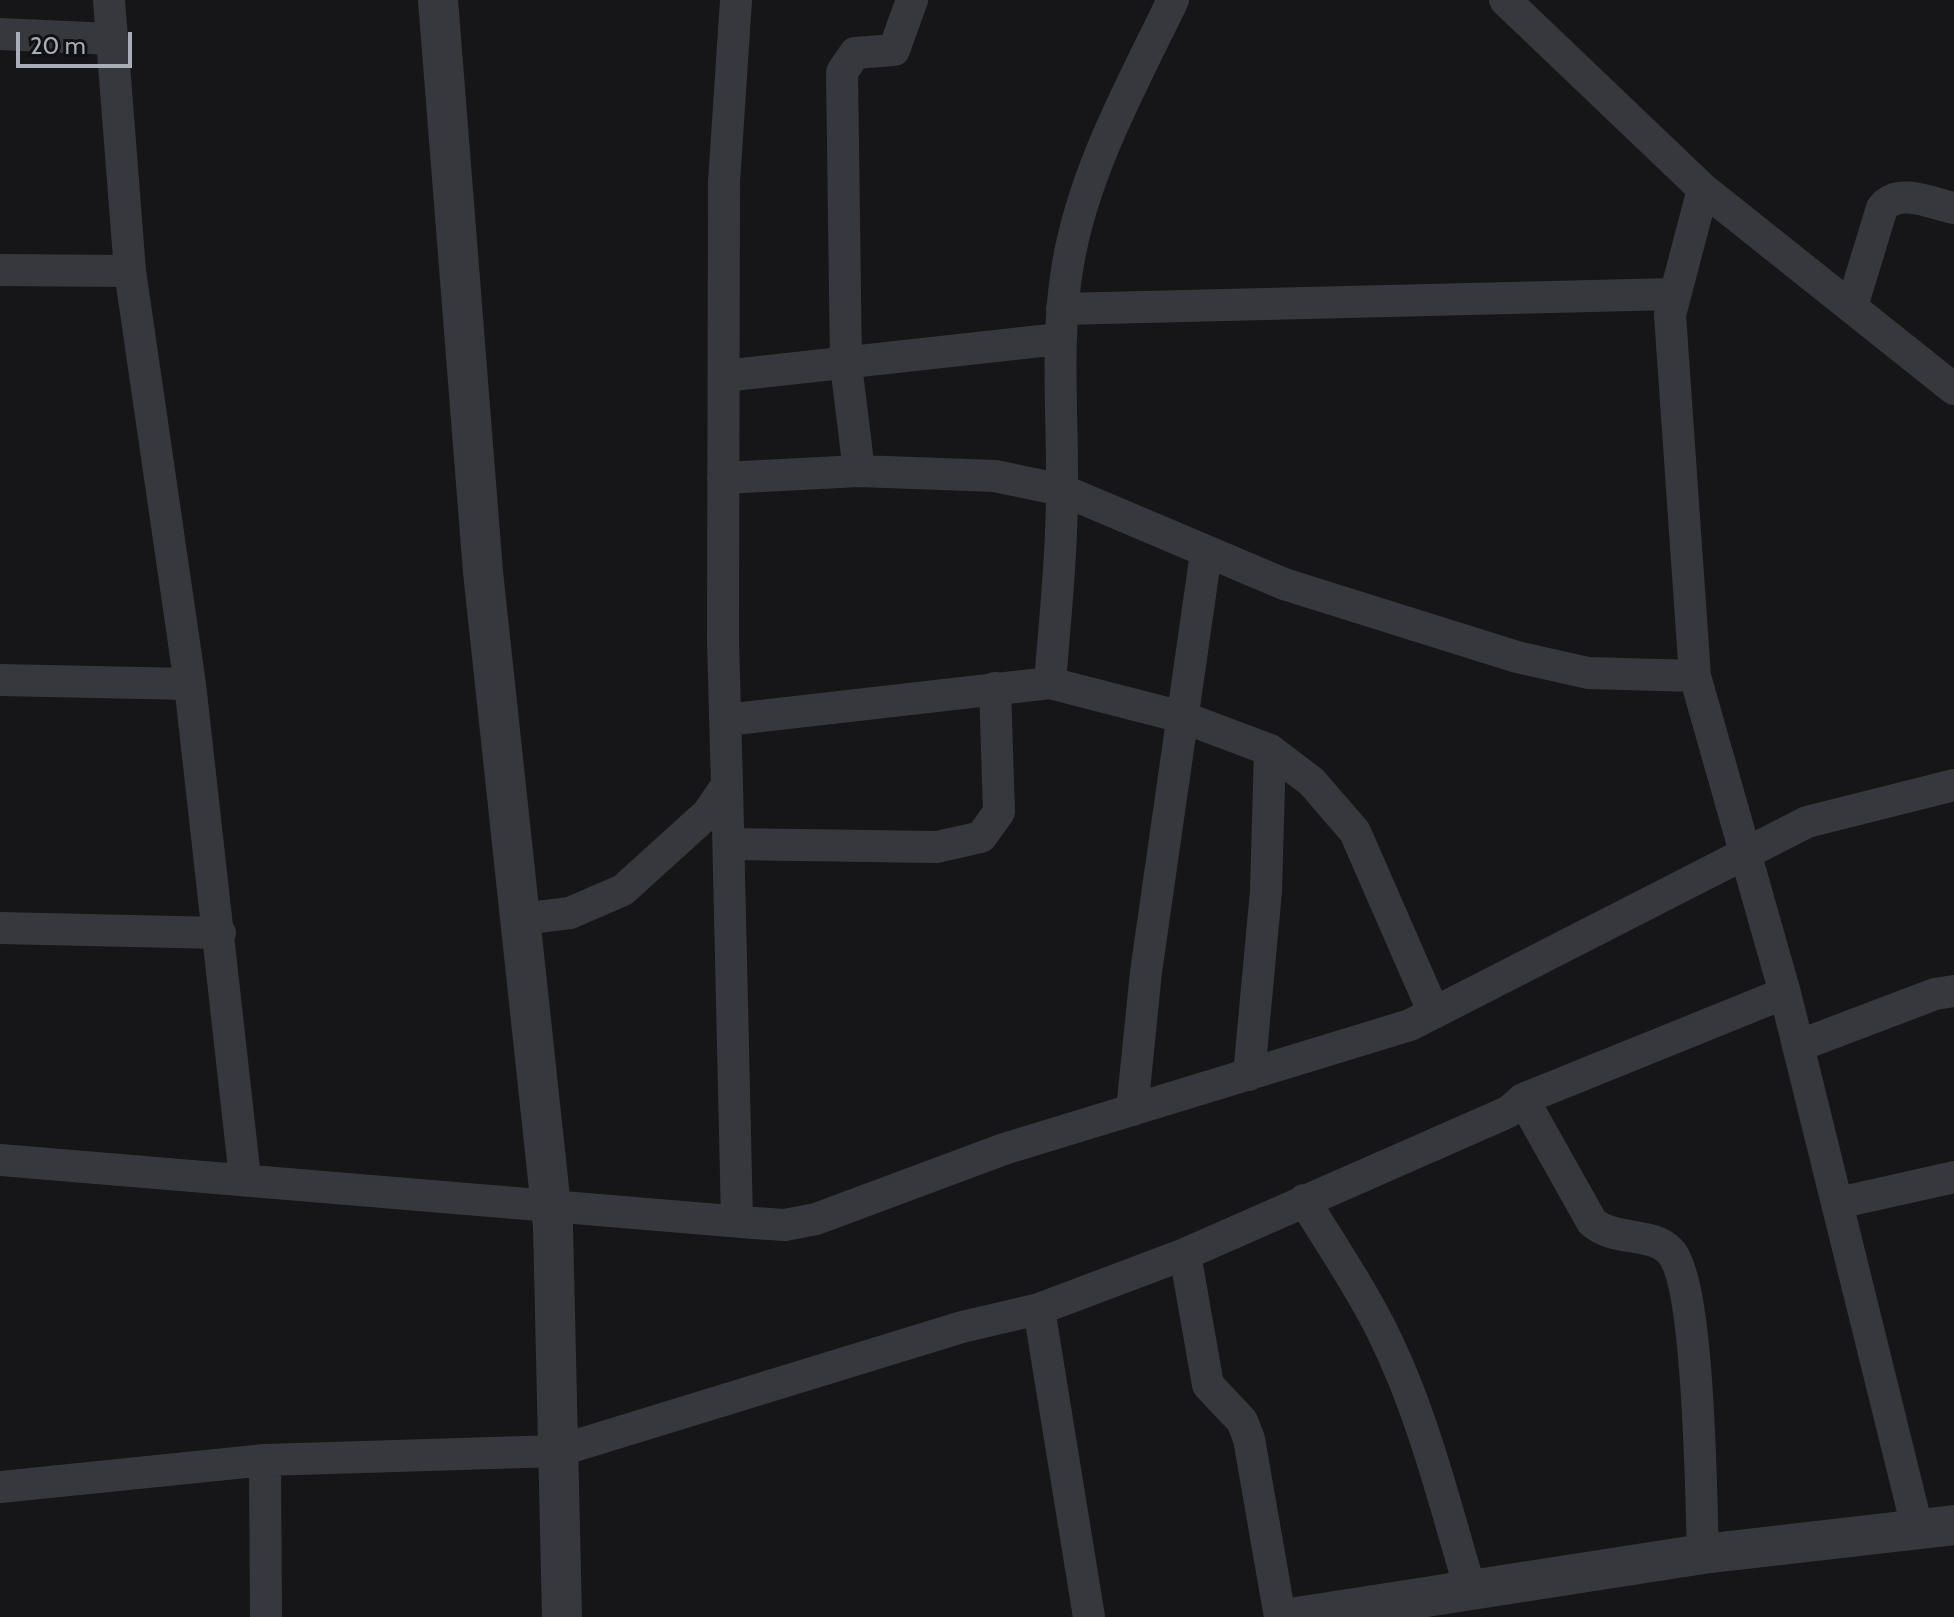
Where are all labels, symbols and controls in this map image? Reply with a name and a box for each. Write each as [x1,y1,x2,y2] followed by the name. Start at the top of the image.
[20,16,136,66] scale bar
[30,31,86,60] text: 20 m

